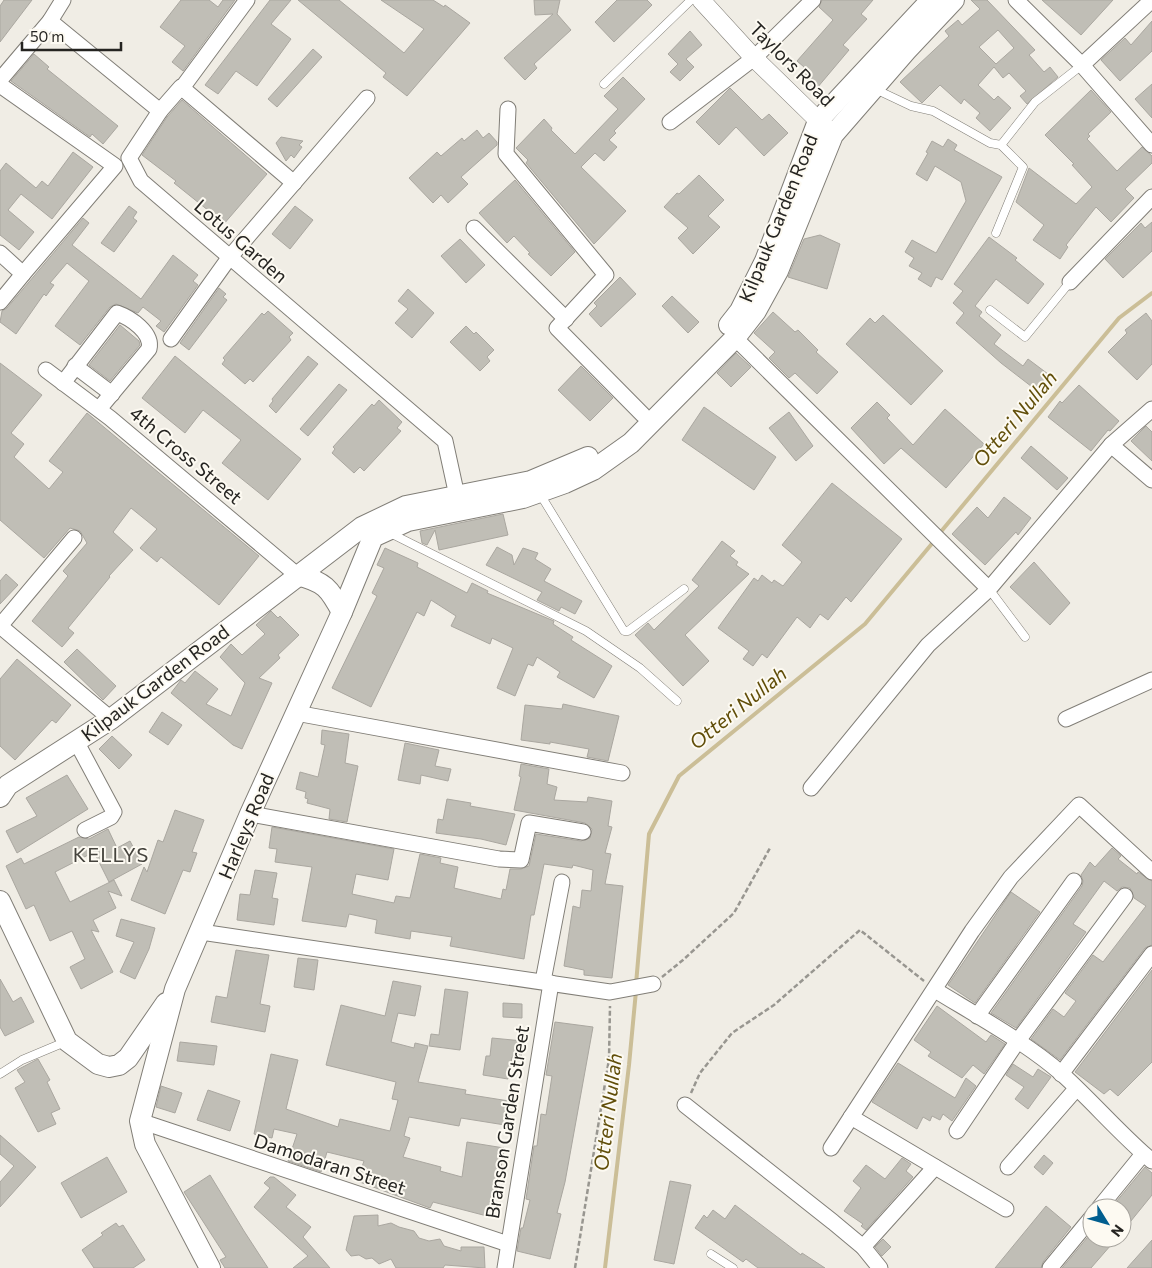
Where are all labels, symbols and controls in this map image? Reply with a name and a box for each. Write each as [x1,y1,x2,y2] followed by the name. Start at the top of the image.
[745,17,839,111] street label: Taylors Road
[22,20,121,52] scale bar
[30,27,64,45] text: 50 m
[733,130,822,305] street label: Kilpauk Garden Road
[190,194,293,287] street label: Lotus Garden
[967,365,1061,471] water label: Otteri Nullah
[125,401,247,508] street label: 4th Cross Street
[76,619,233,746] street label: Kilpauk Garden Road
[684,661,791,754] water label: Otteri Nullah
[213,769,278,882] street label: Harleys Road
[73,842,149,866] district label: KELLYS
[480,1023,533,1220] street label: Branson Garden Street
[588,1052,626,1172] water label: Otteri Nullah
[251,1128,409,1199] street label: Damodaran Street
[1082,1198,1132,1248] north arrow
[1108,1222,1128,1240] text: N

